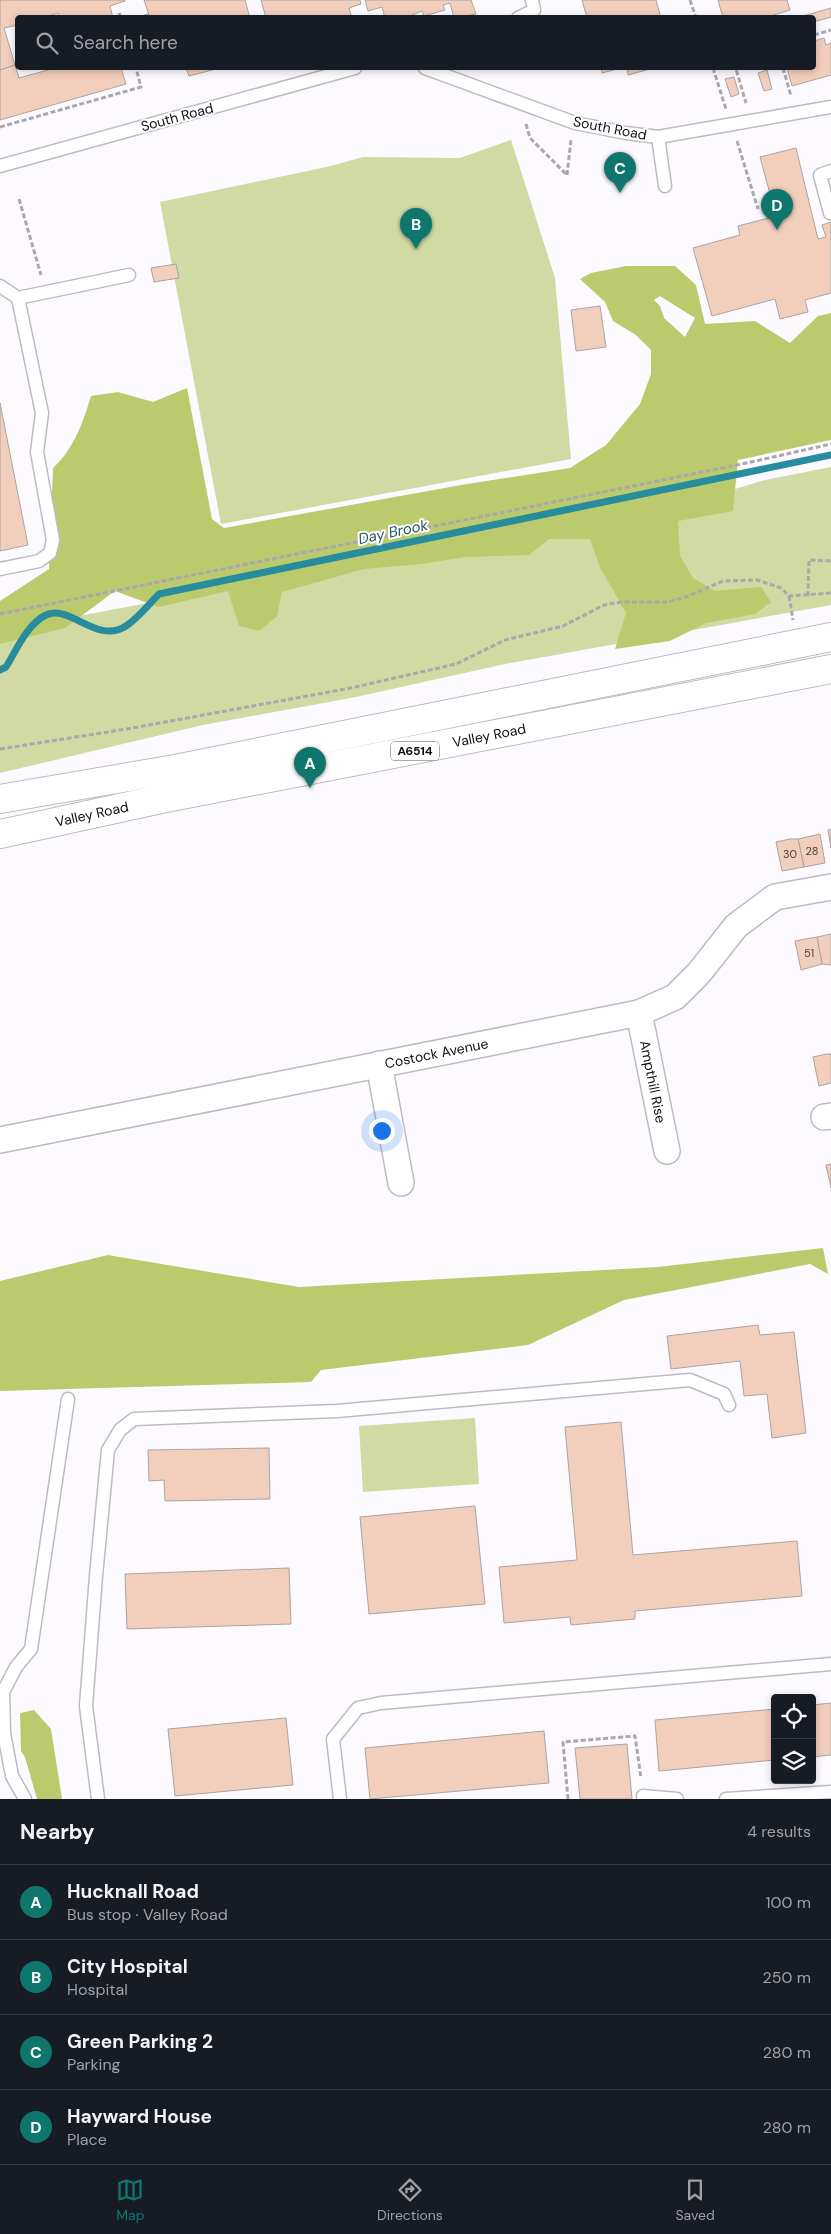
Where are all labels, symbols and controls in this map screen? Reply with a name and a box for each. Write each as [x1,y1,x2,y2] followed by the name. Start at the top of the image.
[15,15,816,70] search box
[33,29,61,57] icon: search
[73,30,178,55] text: Search here
[139,99,215,135] street label: South Road
[572,112,648,144] street label: South Road
[604,152,636,193] pin: C
[761,189,793,230] pin: D
[400,208,432,249] pin: B
[356,515,430,549] water label: Day Brook
[451,719,527,751] street label: Valley Road
[391,741,439,760] road number: A6514
[294,747,326,788] pin: A
[54,797,130,831] street label: Valley Road
[806,844,818,858] house number: 28
[783,847,797,861] house number: 30
[804,946,814,960] house number: 51
[383,1034,490,1072] street label: Costock Avenue
[636,1039,670,1125] street label: Ampthill Rise
[369,1118,395,1144] your location
[771,1694,816,1784] map controls
[771,1694,816,1739] button: locate
[771,1739,816,1784] button: layers
[20,1818,94,1846] text: Nearby
[747,1821,811,1842] text: 4 results
[67,1879,199,1904] text: Hucknall Road
[30,1892,42,1913] text: A
[766,1892,811,1913] text: 100 m
[67,1904,228,1925] text: Bus stop · Valley Road
[67,1954,188,1979] text: City Hospital
[31,1967,41,1988] text: B
[763,1967,811,1988] text: 250 m
[67,1979,128,2000] text: Hospital
[67,2029,213,2054] text: Green Parking 2
[30,2042,42,2063] text: C
[763,2042,811,2063] text: 280 m
[67,2054,121,2075] text: Parking
[67,2104,212,2129] text: Hayward House
[30,2117,42,2138] text: D
[763,2117,811,2138] text: 280 m
[67,2129,107,2150] text: Place
[116,2176,144,2224] tab: Map
[377,2176,443,2224] tab: Directions
[675,2176,715,2224] tab: Saved

